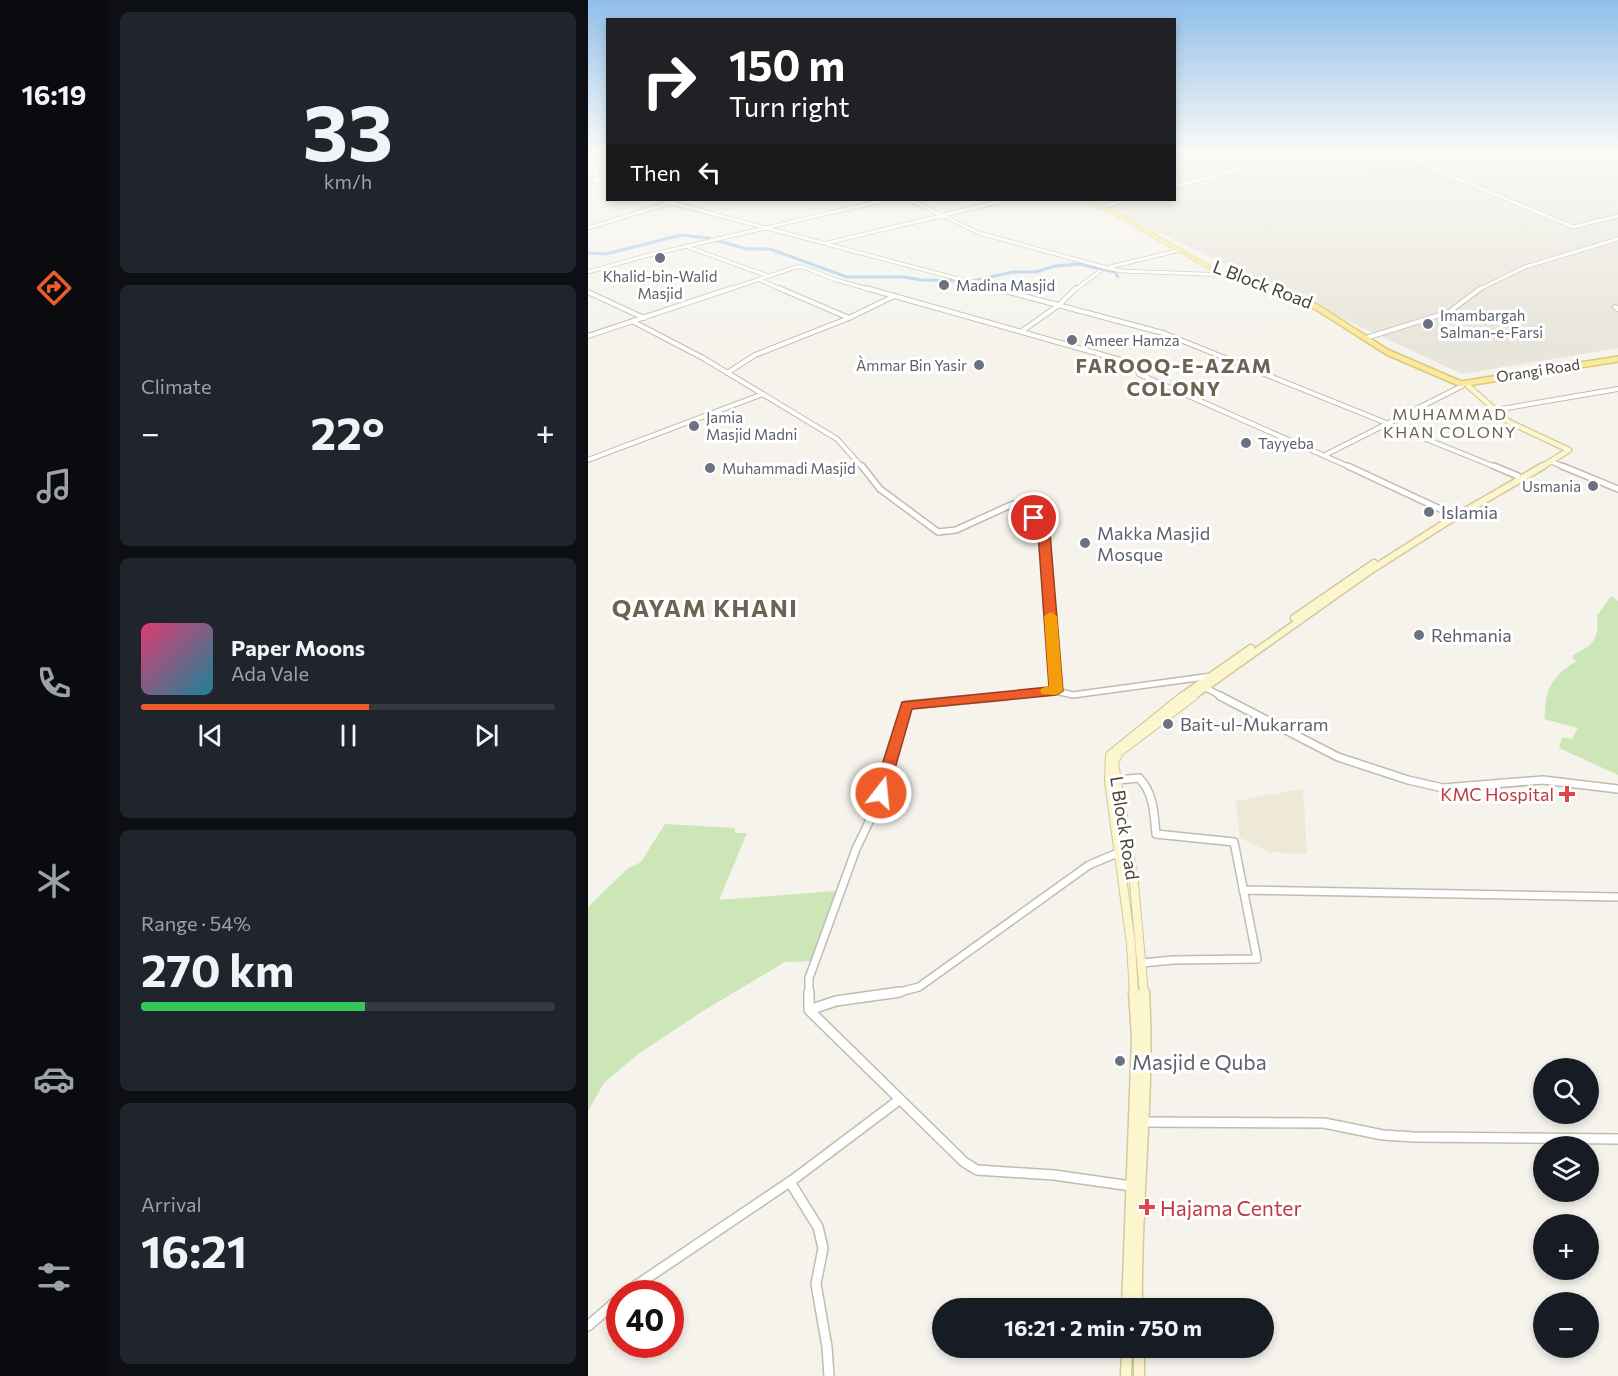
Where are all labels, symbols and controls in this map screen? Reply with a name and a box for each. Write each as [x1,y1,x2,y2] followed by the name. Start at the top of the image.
[729,38,845,90] text: 150 m
[630,42,708,120] icon: right
[22,78,86,111] text: 16:19
[303,82,393,177] text: 33
[729,90,849,123] text: Turn right
[693,156,726,189] icon: left
[630,159,681,186] text: Then
[324,169,372,193] text: km/h
[653,251,667,265] marker: Khalid-bin-Walid Masjid
[1210,255,1316,313] street label: L Block Road
[33,267,75,309] icon: directions
[603,267,717,302] place label: Khalid-bin-Walid Masjid
[956,276,1055,294] place label: Madina Masjid
[937,278,951,292] marker: Madina Masjid
[1440,306,1543,341] place label: Imambargah Salman-e-Farsi
[1421,317,1435,331] marker: Imambargah Salman-e-Farsi
[1084,331,1180,349] place label: Ameer Hamza
[1065,333,1079,347] marker: Ameer Hamza
[1075,353,1273,400] district label: FAROOQ-E-AZAM COLONY
[856,355,967,374] place label: Àmmar Bin Yasir
[1495,355,1581,385] street label: Orangi Road
[972,358,986,372] marker: Àmmar Bin Yasir
[141,374,211,398] text: Climate
[311,404,385,459] text: 22°
[1383,404,1517,441] district label: MUHAMMAD KHAN COLONY
[706,408,797,443] place label: Jamia Masjid Madni
[141,411,160,452] text: −
[536,411,555,452] text: +
[687,419,701,433] marker: Jamia Masjid Madni
[1258,434,1314,452] place label: Tayyeba
[1239,436,1253,450] marker: Tayyeba
[722,459,856,477] place label: Muhammadi Masjid
[703,461,717,475] marker: Muhammadi Masjid
[33,465,75,507] icon: music
[1522,477,1581,495] place label: Usmania
[1586,479,1600,493] marker: Usmania
[1008,492,1059,543] pin
[1017,501,1050,534] icon: arrive
[1441,501,1498,523] place label: Islamia
[1422,505,1436,519] marker: Islamia
[1097,522,1210,565] place label: Makka Masjid Mosque
[1078,536,1092,550] marker: Makka Masjid Mosque
[612,593,798,622] district label: QAYAM KHANI
[1431,624,1512,646] place label: Rehmania
[1412,628,1426,642] marker: Rehmania
[231,634,365,661] text: Paper Moons
[231,661,309,685] text: Ada Vale
[33,662,75,704] icon: phone
[1180,713,1329,735] place label: Bait-ul-Mukarram
[1161,717,1175,731] marker: Bait-ul-Mukarram
[194,719,227,752] icon: previous
[332,719,365,752] icon: pause
[470,719,503,752] icon: next
[849,761,913,825] position arrow
[1106,775,1144,881] street label: L Block Road
[1440,783,1554,805] place label: KMC Hospital
[1558,785,1576,803] marker: KMC Hospital
[33,860,75,902] icon: climate
[141,911,251,935] text: Range · 54%
[141,941,294,996] text: 270 km
[1132,1049,1267,1074] place label: Masjid e Quba
[1113,1054,1127,1068] marker: Masjid e Quba
[33,1058,75,1100] icon: car
[1533,1058,1599,1358] map controls
[1533,1058,1599,1124] button: search
[1533,1136,1599,1202] button: layers
[141,1192,202,1216] text: Arrival
[1160,1195,1302,1220] place label: Hajama Center
[1138,1198,1156,1216] marker: Hajama Center
[1533,1214,1599,1280] button: +
[141,1222,247,1277] text: 16:21
[33,1256,75,1298] icon: filters
[606,1280,684,1358] speed limit sign: 40
[1533,1292,1599,1358] button: −
[1004,1314,1202,1341] text: 16:21 · 2 min · 750 m

